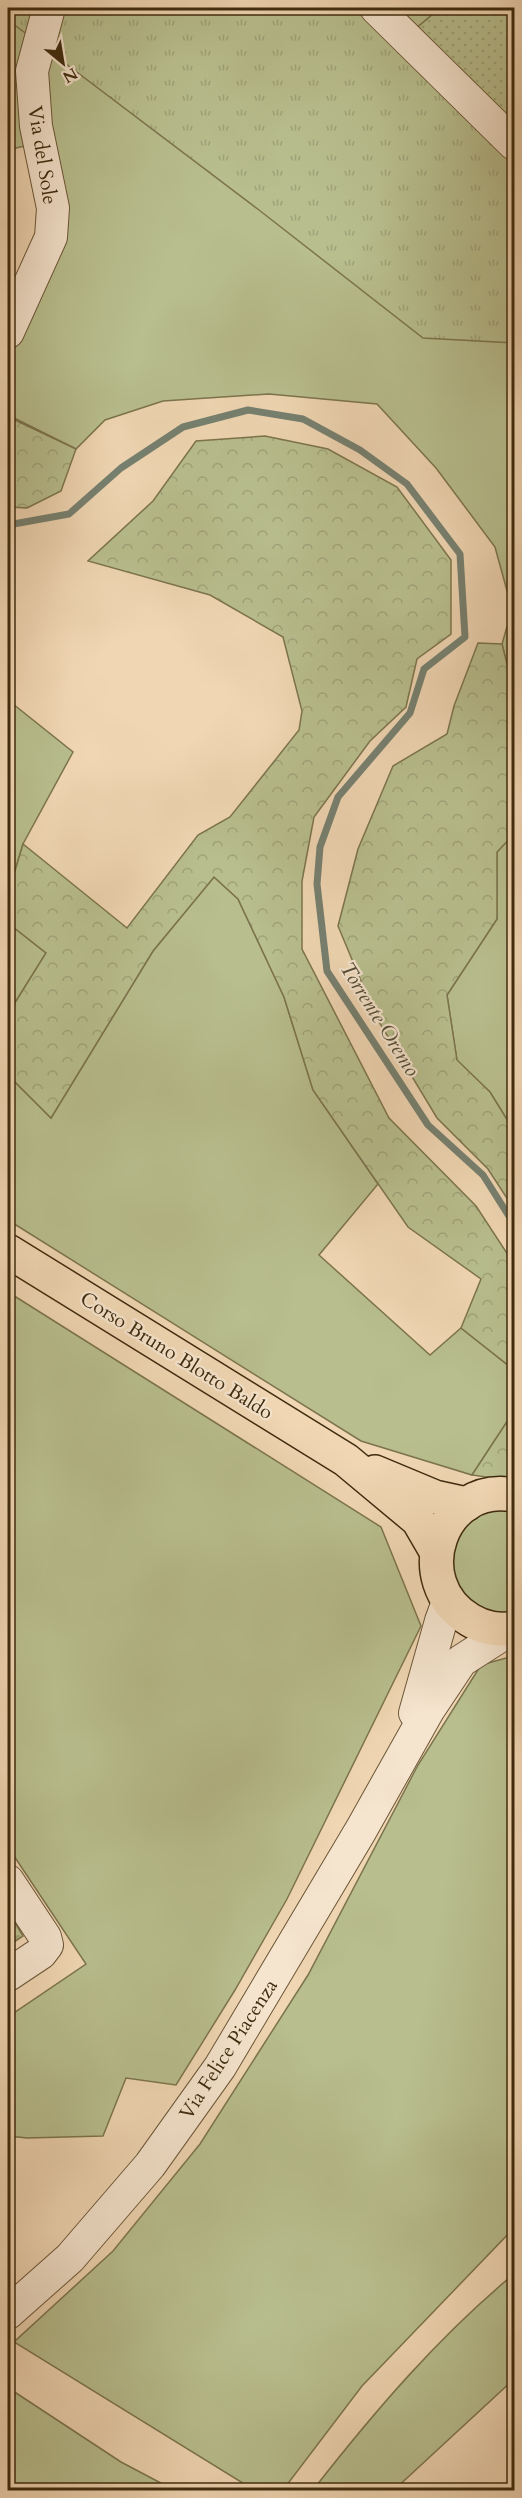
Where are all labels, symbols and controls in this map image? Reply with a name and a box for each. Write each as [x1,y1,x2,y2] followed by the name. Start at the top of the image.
[33,33,93,93] north arrow
[58,62,82,88] text: N
[21,104,64,206] street label: Via del Sole
[333,956,426,1082] water label: Torrente Oremo
[75,1285,279,1426] street label: Corso Bruno Blotto Baldo
[173,1974,284,2125] street label: Via Felice Piacenza

